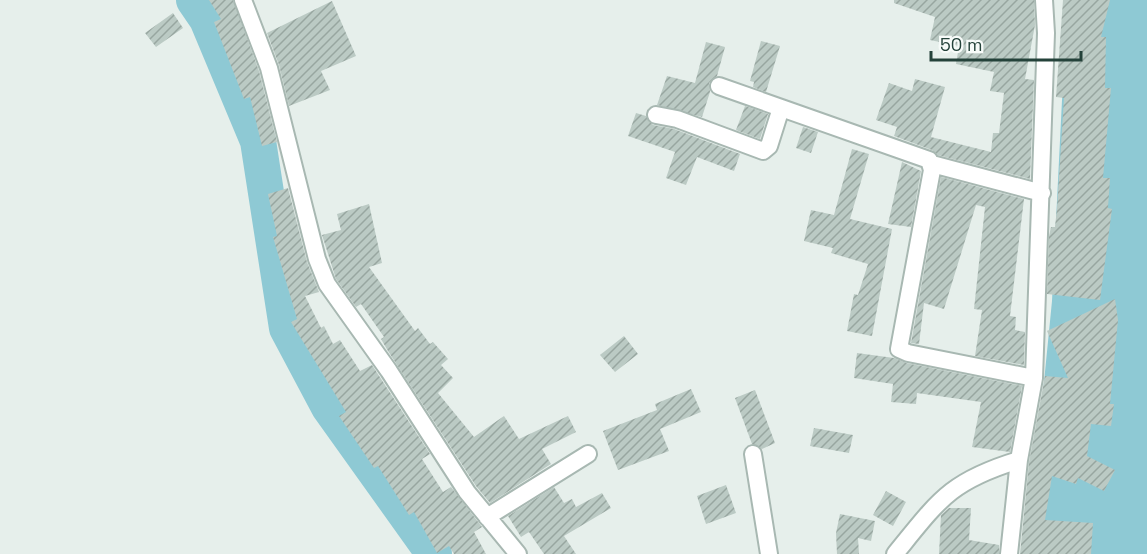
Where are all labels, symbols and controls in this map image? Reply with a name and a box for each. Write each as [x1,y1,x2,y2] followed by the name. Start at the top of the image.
[931,24,1081,62] scale bar
[940,33,982,56] text: 50 m

